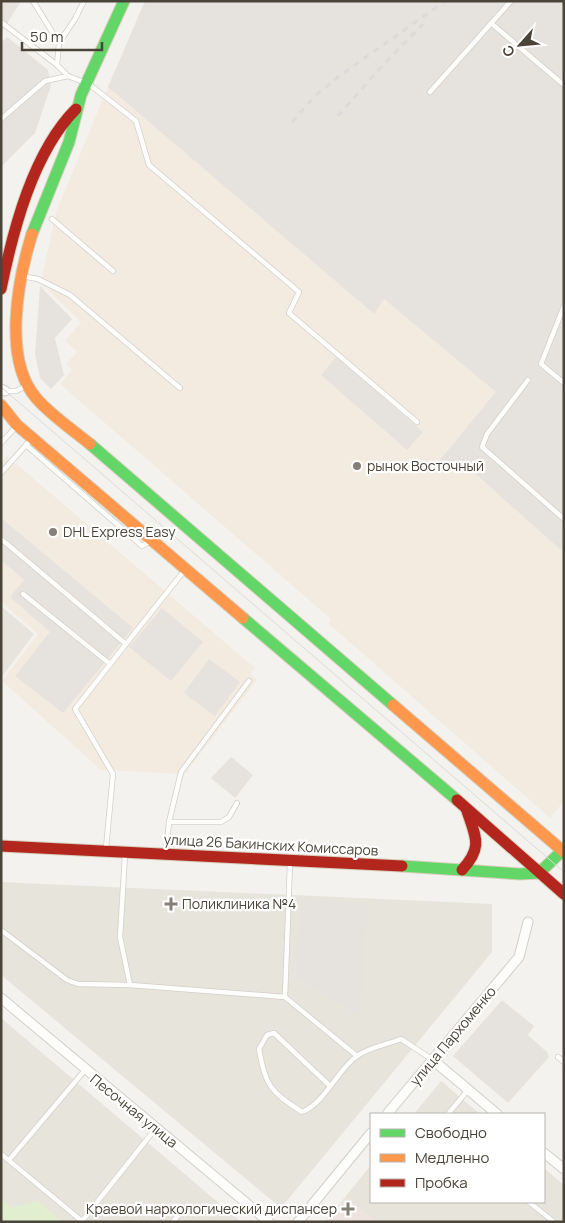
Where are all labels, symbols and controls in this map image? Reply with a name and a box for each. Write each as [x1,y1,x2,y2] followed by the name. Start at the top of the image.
[22,20,102,52] scale bar
[495,20,545,70] north arrow
[30,26,64,47] text: 50 m
[497,42,519,60] text: С
[367,456,484,475] place label: рынок Восточный
[351,460,363,472] marker: рынок Восточный
[63,522,176,541] place label: DHL Express Easy
[47,526,59,538] marker: DHL Express Easy
[163,829,379,860] street label: улица 26 Бакинских Комиссаров
[182,894,296,913] place label: Поликлиника №4
[164,897,178,911] marker: Поликлиника №4
[405,982,500,1089] street label: улица Пархоменко
[87,1069,182,1152] street label: Песочная улица
[370,1113,545,1203] legend
[415,1122,487,1143] text: Свободно
[415,1147,489,1168] text: Медленно
[415,1172,468,1193] text: Пробка
[86,1199,337,1218] place label: Краевой наркологический диспансер
[341,1202,355,1216] marker: Краевой наркологический диспансер

